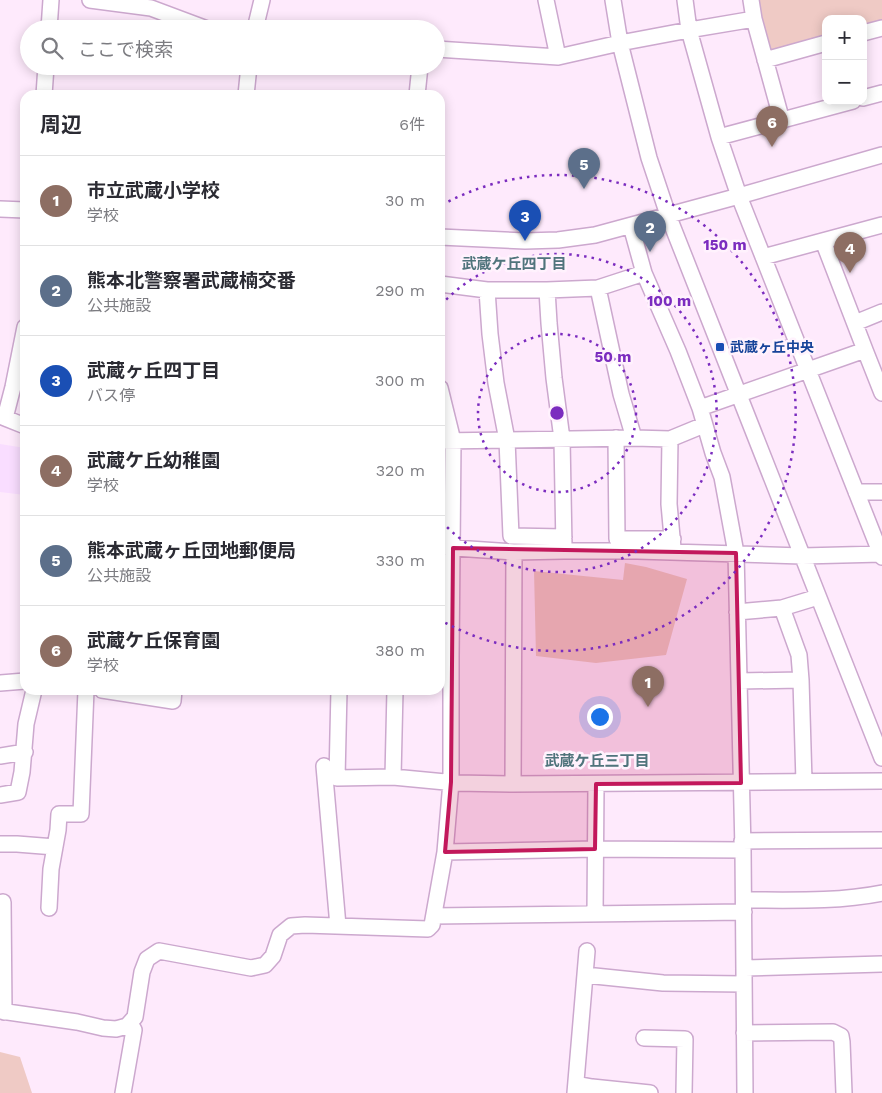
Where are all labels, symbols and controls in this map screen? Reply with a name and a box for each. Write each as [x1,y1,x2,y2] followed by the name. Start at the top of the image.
[822,15,867,105] map controls
[822,15,867,60] button: +
[20,20,445,75] search box
[38,34,66,62] icon: search
[78,38,173,61] text: ここで検索
[822,60,867,105] button: −
[756,106,788,147] pin: 6
[40,112,82,137] text: 周辺
[399,115,425,134] text: 6件
[568,148,600,189] pin: 5
[87,179,220,202] text: 市立武蔵小学校
[53,191,59,210] text: 1
[385,191,425,210] text: 30 m
[509,200,541,241] pin: 3
[87,206,119,225] text: 学校
[634,211,666,252] pin: 2
[834,232,866,273] pin: 4
[703,236,747,254] text: 150 m
[461,255,567,273] district label: 武蔵ケ丘四丁目
[87,269,296,292] text: 熊本北警察署武蔵楠交番
[51,281,61,300] text: 2
[375,281,425,300] text: 290 m
[647,292,691,310] text: 100 m
[87,296,151,315] text: 公共施設
[730,339,814,355] place label: 武蔵ヶ丘中央
[714,341,726,353] marker: 武蔵ヶ丘中央
[595,348,631,366] text: 50 m
[87,359,220,382] text: 武蔵ヶ丘四丁目
[51,371,61,390] text: 3
[375,371,425,390] text: 300 m
[87,386,135,405] text: バス停
[548,404,566,422] centre of rings
[87,449,220,472] text: 武蔵ケ丘幼稚園
[51,461,61,480] text: 4
[376,461,425,480] text: 320 m
[87,476,119,495] text: 学校
[87,539,296,562] text: 熊本武蔵ヶ丘団地郵便局
[51,551,61,570] text: 5
[376,551,425,570] text: 330 m
[87,566,151,585] text: 公共施設
[87,629,220,652] text: 武蔵ケ丘保育園
[51,641,61,660] text: 6
[375,641,425,660] text: 380 m
[87,656,119,675] text: 学校
[632,666,664,707] pin: 1
[587,704,613,730] your location
[544,752,650,770] district label: 武蔵ケ丘三丁目

